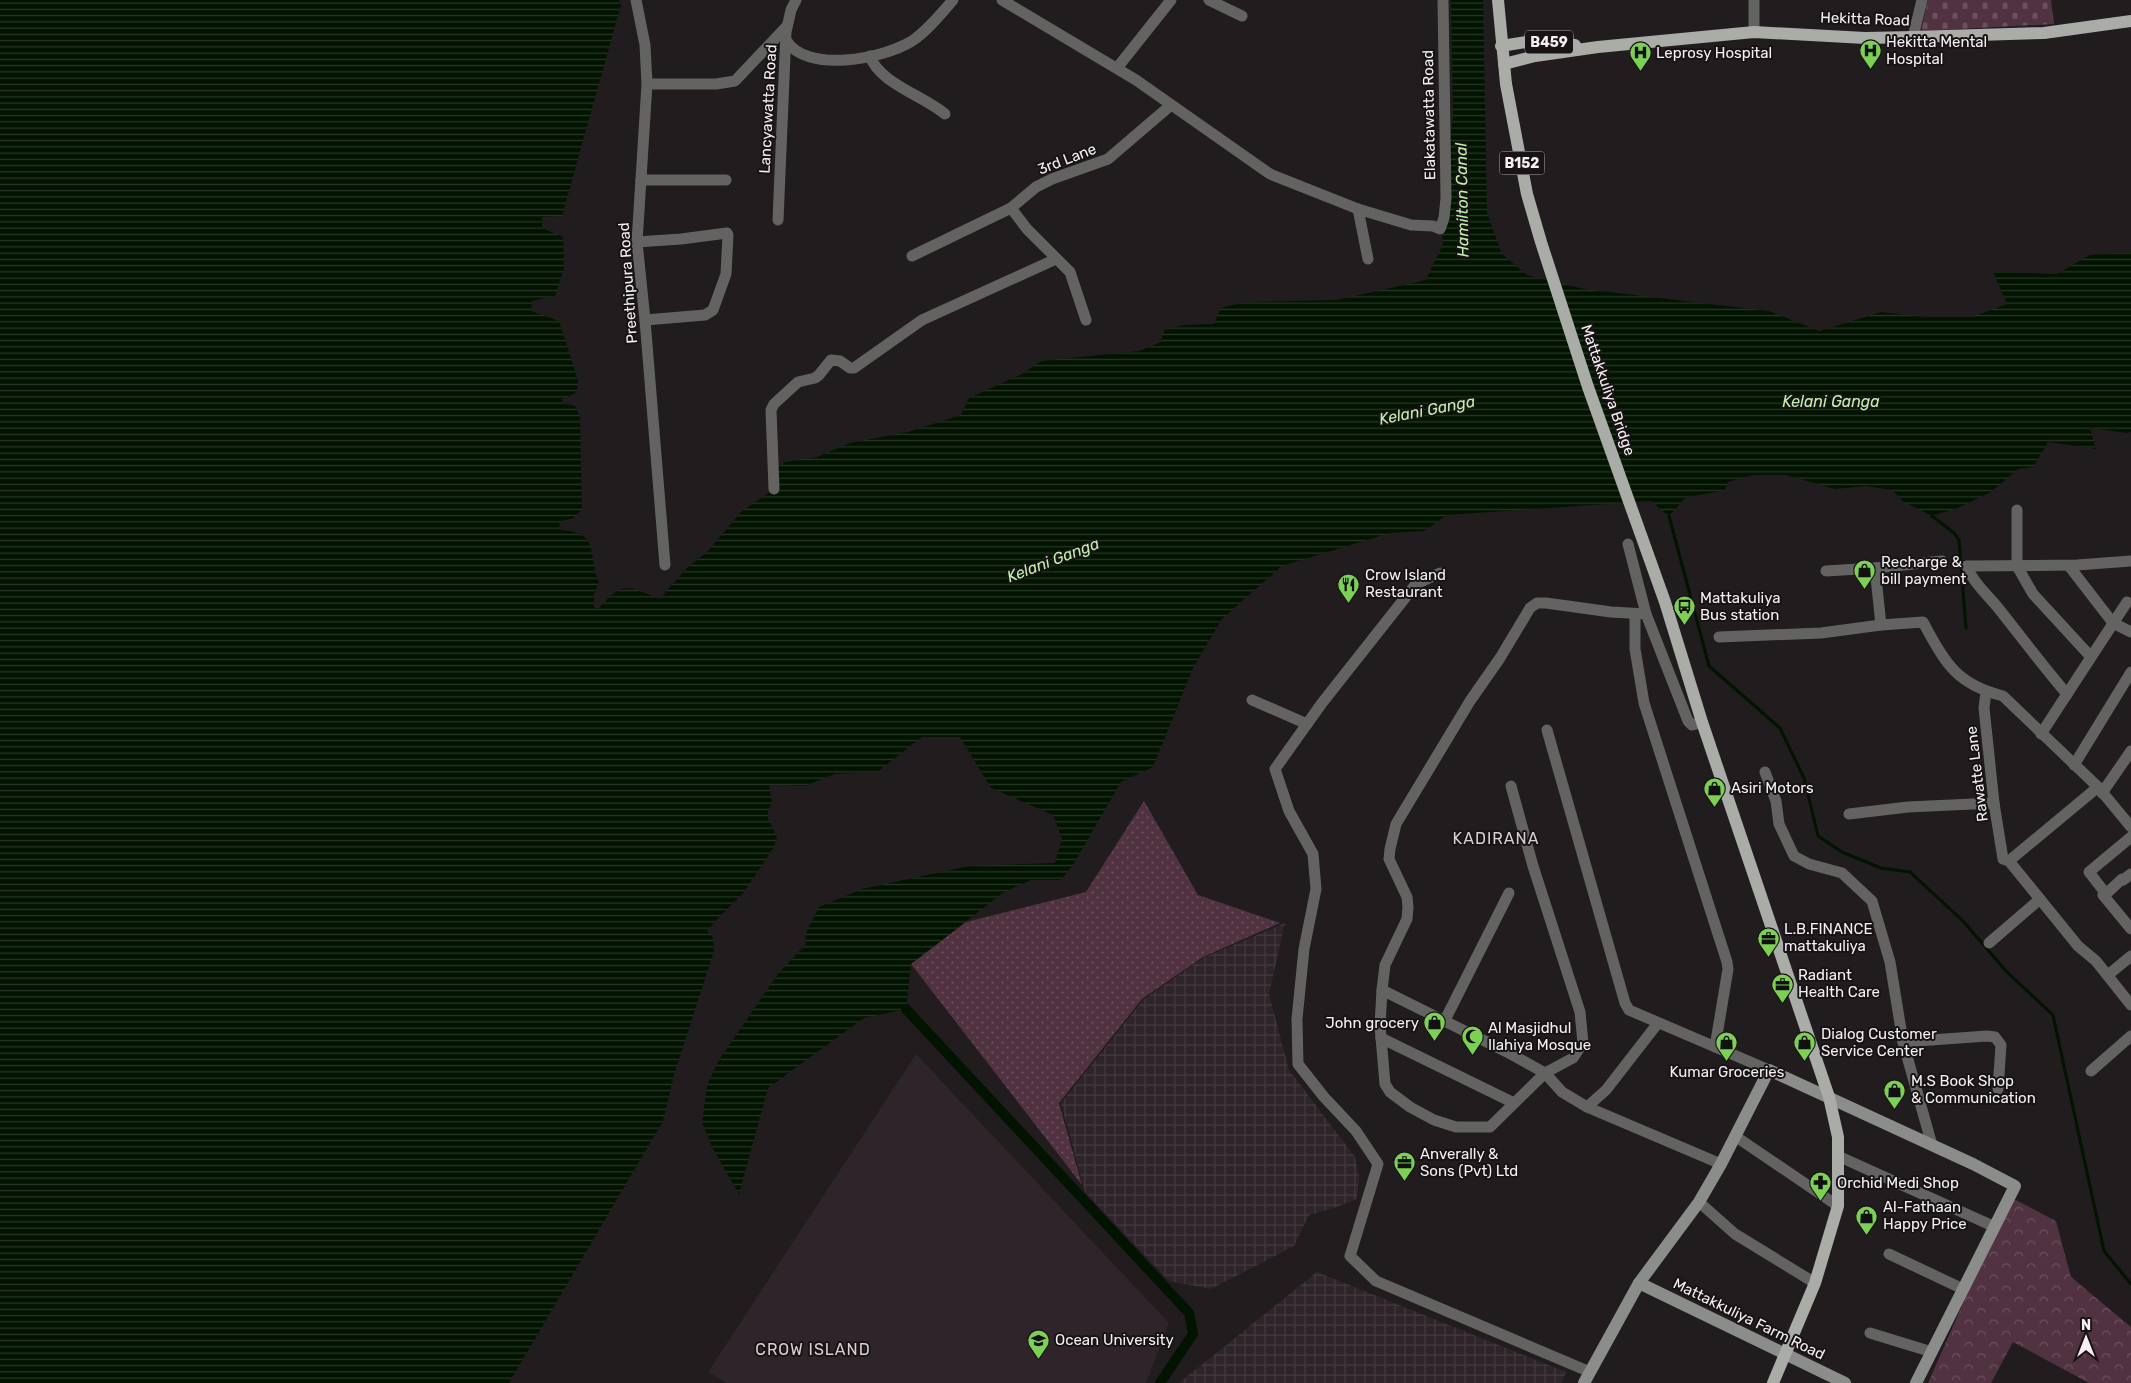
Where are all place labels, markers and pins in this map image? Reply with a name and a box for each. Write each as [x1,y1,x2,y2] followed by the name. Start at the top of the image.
[1886,33,1987,68] place label: Hekitta Mental Hospital
[1858,39,1882,70] hospital icon: Hekitta Mental Hospital
[1628,41,1652,72] hospital icon: Leprosy Hospital
[1656,44,1772,62] place label: Leprosy Hospital
[1881,553,1967,588] place label: Recharge & bill payment
[1853,559,1877,590] shop icon: Recharge & bill payment
[1365,566,1446,601] place label: Crow Island Restaurant
[1337,572,1361,603] restaurant icon: Crow Island Restaurant
[1700,589,1780,624] place label: Mattakuliya Bus station
[1672,595,1696,626] bus stop icon: Mattakuliya Bus station
[1703,776,1727,807] shop icon: Asiri Motors
[1731,779,1814,797] place label: Asiri Motors
[1784,920,1873,955] place label: L.B.FINANCE mattakuliya
[1756,926,1780,957] office icon: L.B.FINANCE mattakuliya
[1798,966,1880,1001] place label: Radiant Health Care
[1770,972,1794,1003] office icon: Radiant Health Care
[1423,1011,1447,1042] shop icon: John grocery
[1325,1014,1419,1032] place label: John grocery
[1488,1019,1591,1054] place label: Al Masjidhul Ilahiya Mosque
[1460,1025,1484,1056] mosque icon: Al Masjidhul Ilahiya Mosque
[1821,1025,1937,1060] place label: Dialog Customer Service Center
[1715,1031,1739,1062] shop icon: Kumar Groceries
[1793,1031,1817,1062] shop icon: Dialog Customer Service Center
[1670,1063,1785,1081] place label: Kumar Groceries
[1911,1072,2036,1107] place label: M.S Book Shop & Communication
[1883,1078,1907,1109] shop icon: M.S Book Shop & Communication
[1420,1145,1518,1180] place label: Anverally & Sons (Pvt) Ltd
[1392,1151,1416,1182] office icon: Anverally & Sons (Pvt) Ltd
[1809,1171,1833,1202] pharmacy icon: Orchid Medi Shop
[1837,1174,1959,1192] place label: Orchid Medi Shop
[1883,1198,1967,1233] place label: Al-Fathaan Happy Price
[1855,1204,1879,1235] shop icon: Al-Fathaan Happy Price
[1027,1328,1051,1359] school or university icon: Ocean University
[1055,1331,1174,1349] place label: Ocean University

